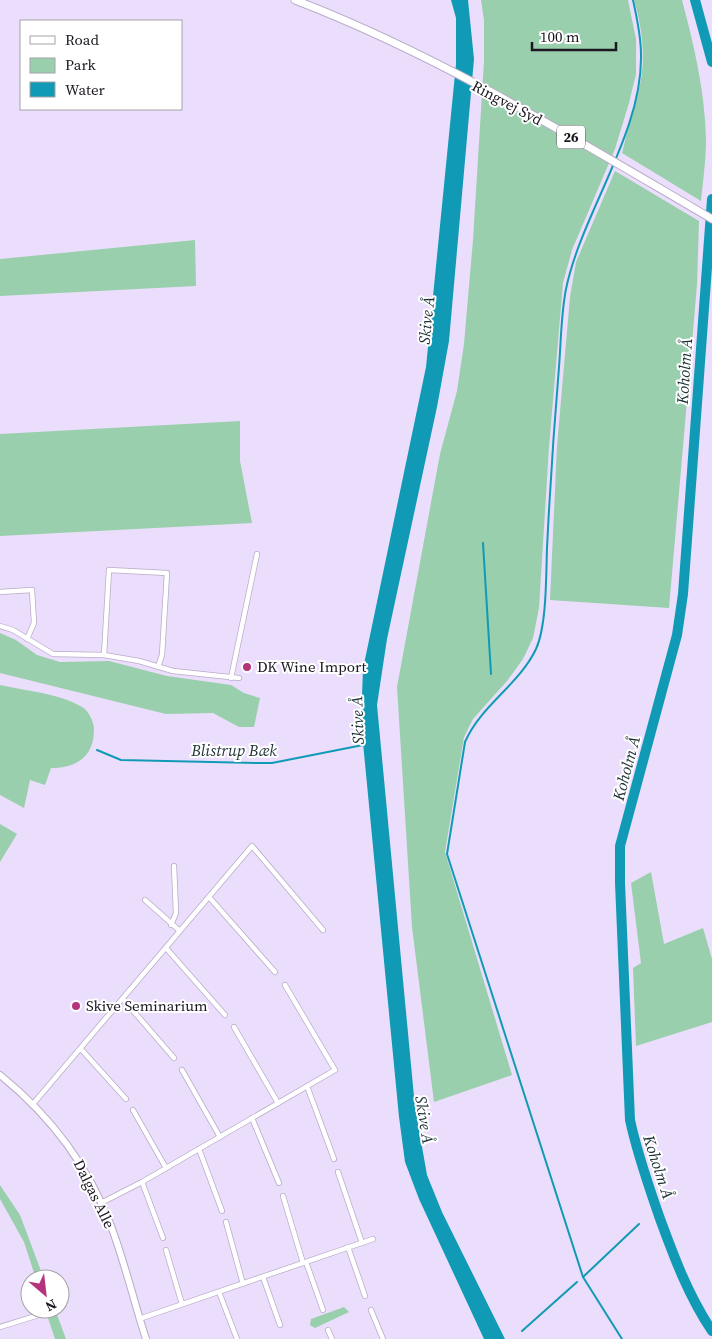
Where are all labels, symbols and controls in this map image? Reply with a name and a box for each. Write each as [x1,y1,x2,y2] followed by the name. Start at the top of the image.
[20,20,182,110] legend
[532,20,616,52] scale bar
[540,26,580,47] text: 100 m
[65,29,99,50] text: Road
[65,54,97,75] text: Park
[468,75,547,130] street label: Ringvej Syd
[65,79,106,100] text: Water
[557,125,585,148] road number: 26
[413,295,439,345] water label: Skive Å
[671,337,697,406] water label: Koholm Å
[257,656,367,677] place label: DK Wine Import
[241,661,253,673] marker: DK Wine Import
[345,695,369,745] water label: Skive Å
[607,733,645,804] water label: Koholm Å
[190,739,277,761] water label: Blistrup Bæk
[86,995,208,1016] place label: Skive Seminarium
[70,1000,82,1012] marker: Skive Seminarium
[410,1094,440,1146] water label: Skive Å
[638,1131,680,1202] water label: Koholm Å
[69,1156,120,1232] street label: Dalgas Alle
[20,1269,70,1319] north arrow
[42,1294,60,1317] text: N

